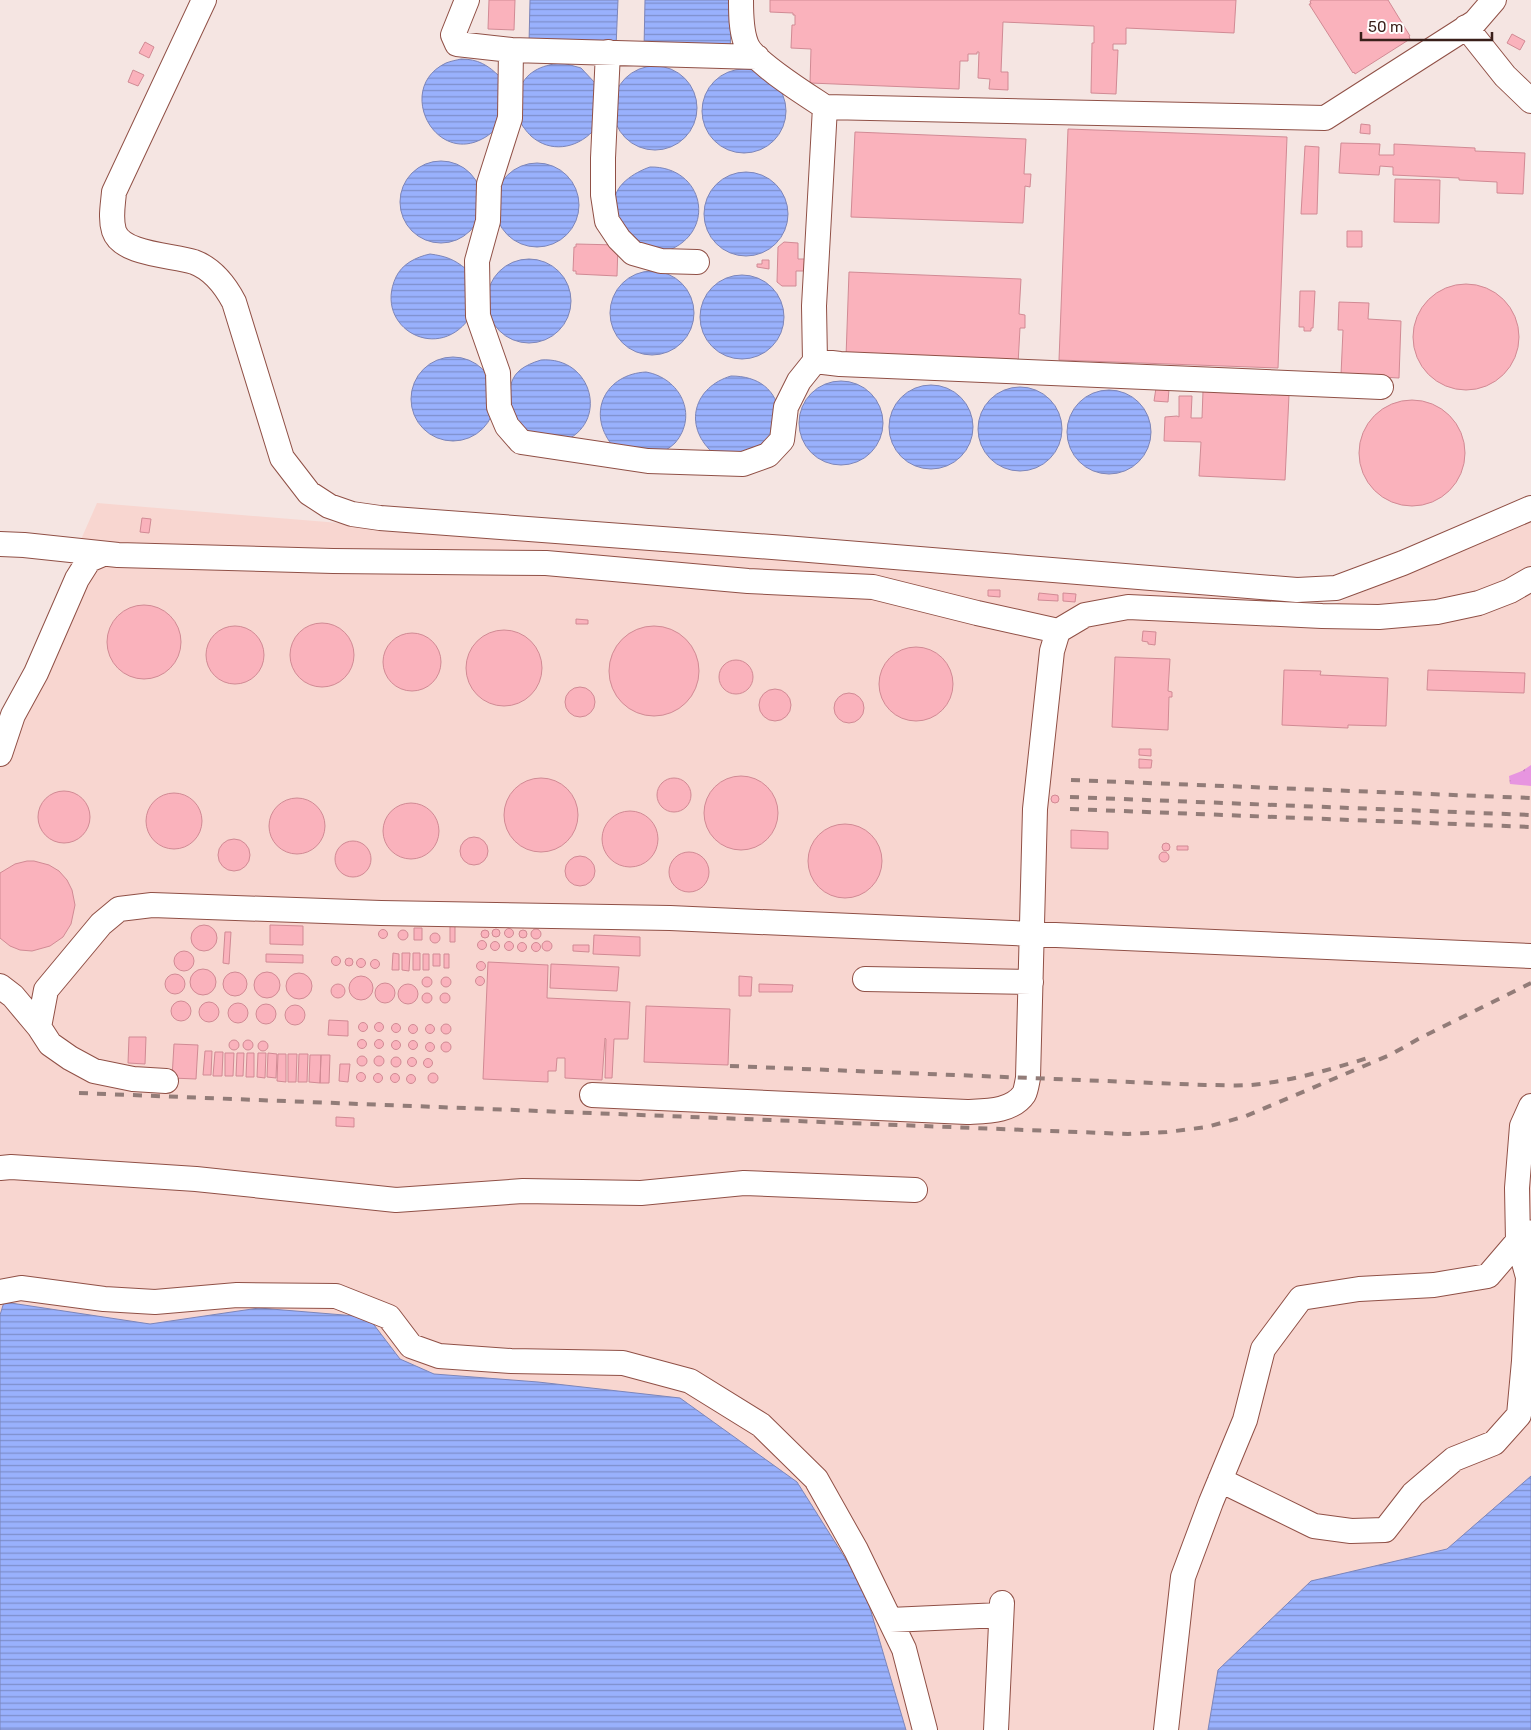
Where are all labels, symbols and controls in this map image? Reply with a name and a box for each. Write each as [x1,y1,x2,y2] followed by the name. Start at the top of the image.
[1361,10,1492,42] scale bar
[1368,18,1403,36] text: 50 m

